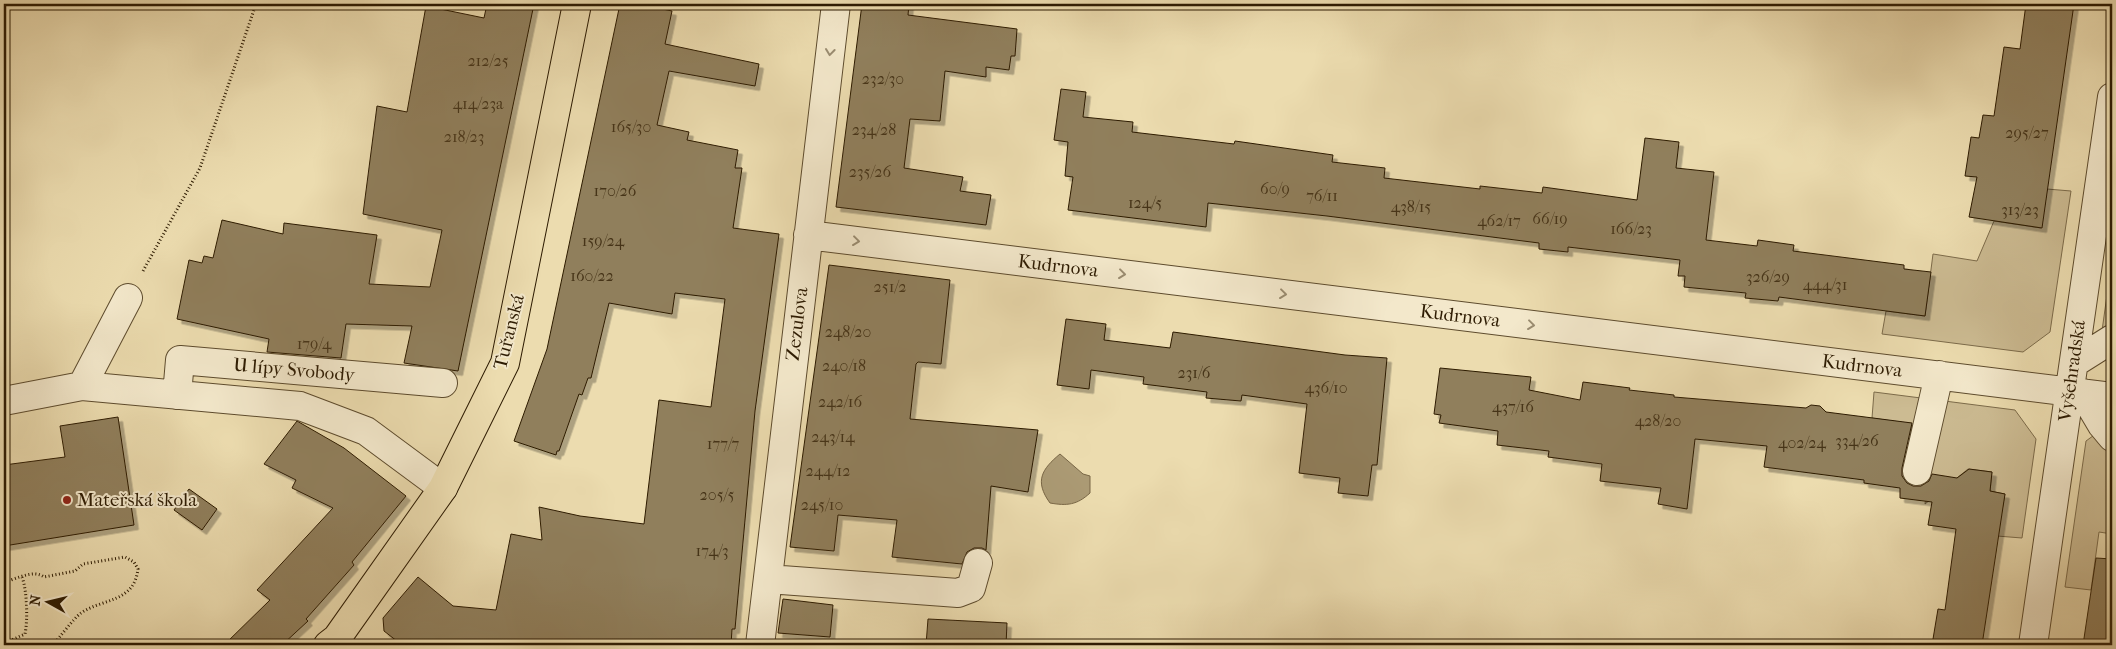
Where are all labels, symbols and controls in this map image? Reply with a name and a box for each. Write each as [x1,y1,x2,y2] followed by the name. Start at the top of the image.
[825,48,836,56] one-way arrow
[467,51,509,70] house number: 212/25
[862,69,904,88] house number: 232/30
[453,94,504,113] house number: 414/23a
[611,117,651,136] house number: 165/30
[852,120,896,139] house number: 234/28
[2005,123,2049,142] house number: 295/27
[444,127,484,146] house number: 218/23
[849,162,892,181] house number: 235/26
[1260,179,1290,198] house number: 60/9
[594,181,637,200] house number: 170/26
[1306,186,1338,205] house number: 76/11
[1128,193,1162,212] house number: 124/5
[1391,197,1431,216] house number: 438/15
[2001,200,2039,219] house number: 313/23
[1532,209,1568,228] house number: 66/19
[1477,211,1521,230] house number: 462/17
[1610,219,1652,238] house number: 166/23
[582,231,625,250] house number: 159/24
[852,235,860,246] one-way arrow
[1017,250,1100,282] street label: Kudrnova
[570,266,614,285] house number: 160/22
[1746,267,1790,286] house number: 326/29
[1118,268,1126,279] one-way arrow
[1803,275,1847,294] house number: 444/31
[874,277,906,296] house number: 251/2
[782,286,812,362] street label: Zezulova
[1279,288,1287,299] one-way arrow
[489,292,529,372] street label: Tuřanská
[1419,300,1502,332] street label: Kudrnova
[1527,319,1535,330] one-way arrow
[2054,319,2090,424] street label: Vyšehradská
[825,322,871,341] house number: 248/20
[297,334,332,353] house number: 179/4
[1821,350,1904,382] street label: Kudrnova
[232,354,356,386] street label: U lípy Svobody
[822,356,866,375] house number: 240/18
[1177,363,1211,382] house number: 231/6
[1304,378,1348,397] house number: 436/10
[818,392,862,411] house number: 242/16
[1492,397,1534,416] house number: 437/16
[1635,411,1681,430] house number: 428/20
[811,427,855,446] house number: 243/14
[1835,431,1879,450] house number: 334/26
[1778,433,1827,452] house number: 402/24
[707,434,740,453] house number: 177/7
[805,461,851,480] house number: 244/12
[700,485,734,504] house number: 205/5
[77,489,197,511] place label: Mateřská škola
[61,494,73,506] marker: Mateřská škola
[801,495,843,514] house number: 245/10
[696,541,728,560] house number: 174/3
[22,576,72,626] north arrow
[26,593,45,607] text: N

